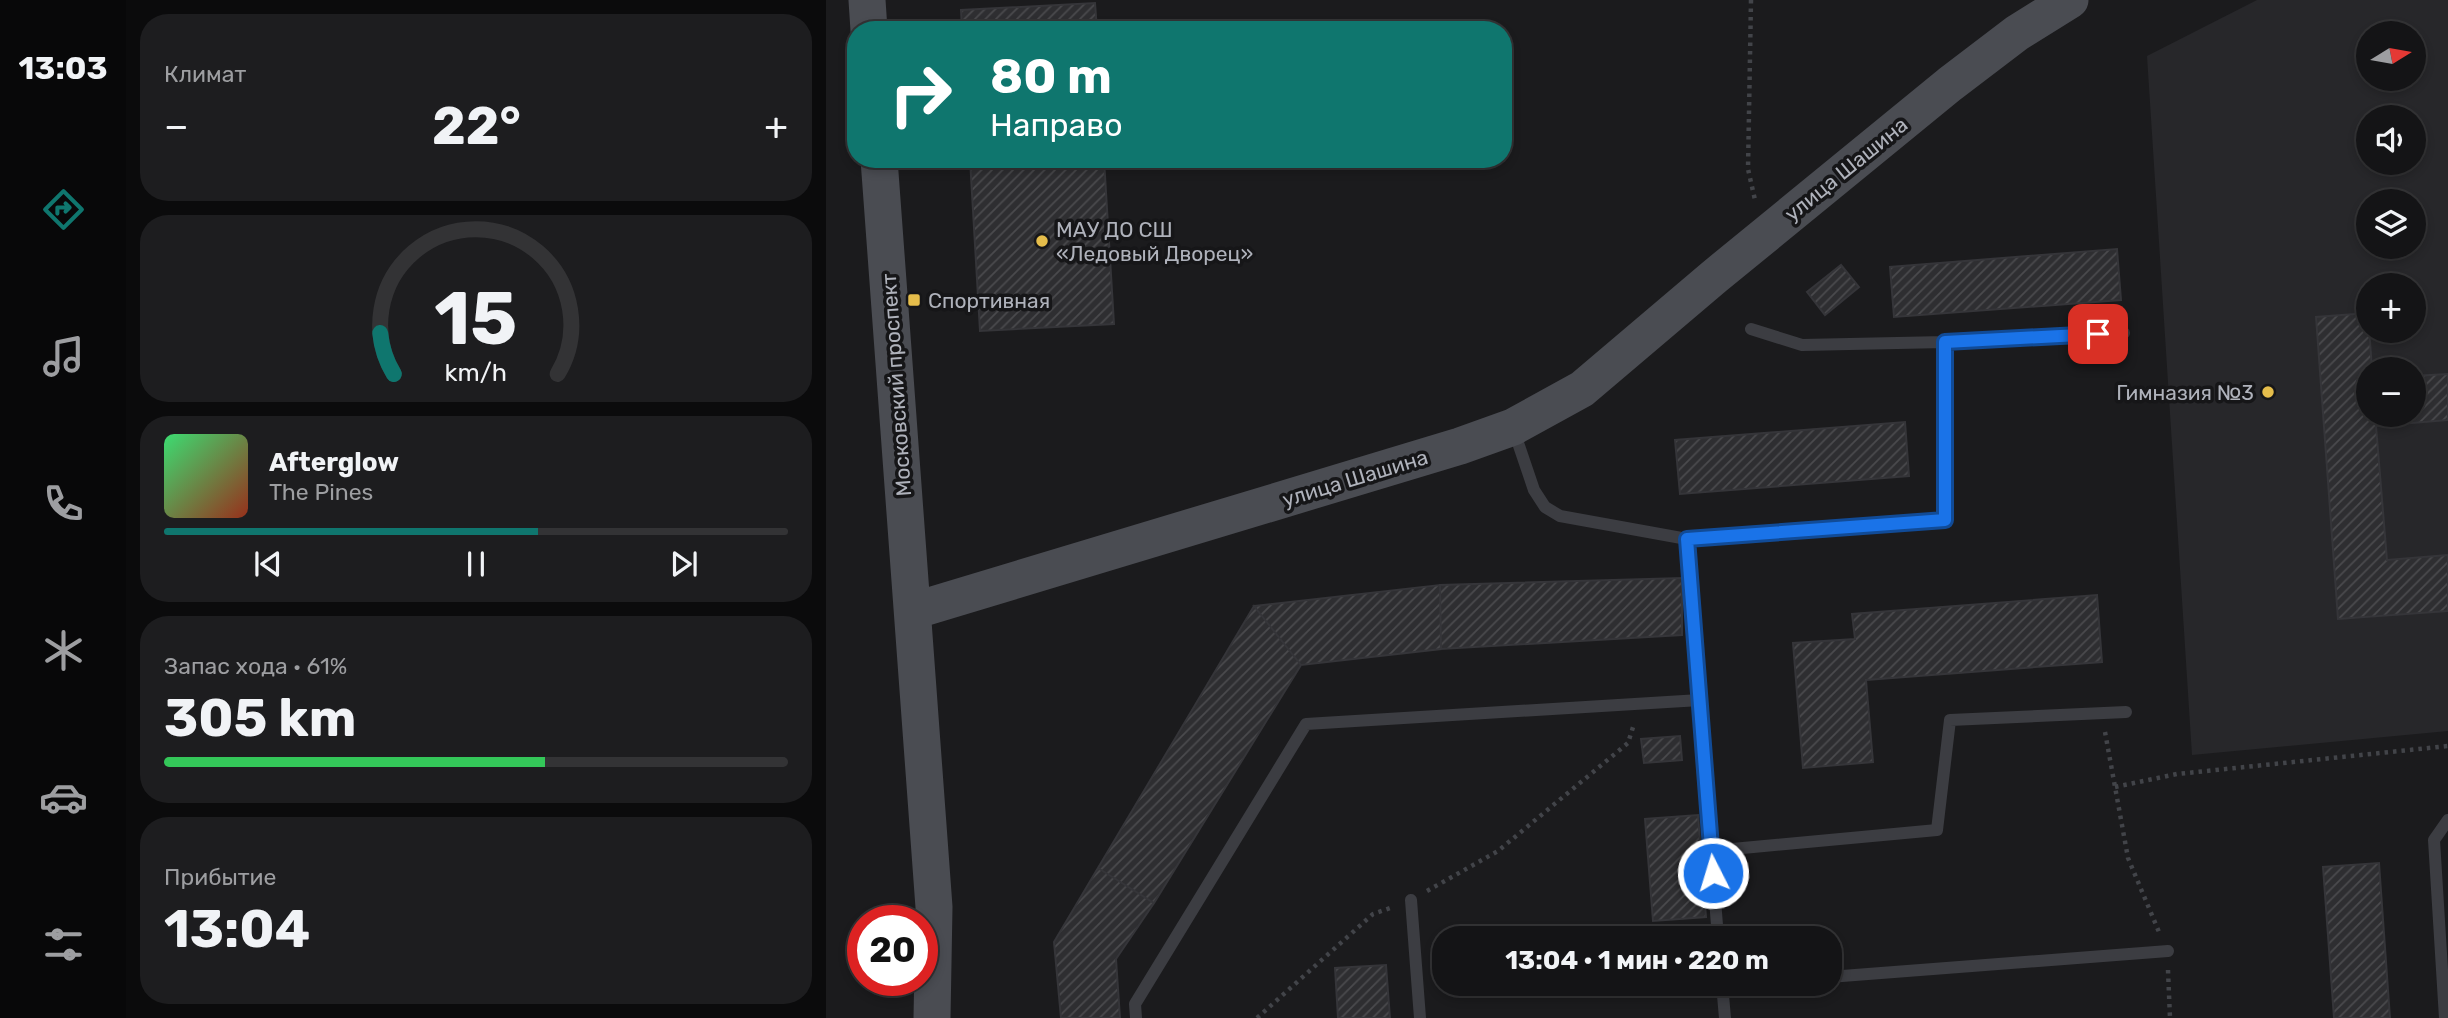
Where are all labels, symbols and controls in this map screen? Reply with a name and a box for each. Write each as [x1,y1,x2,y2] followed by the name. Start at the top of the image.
[2356,21,2426,91] north arrow
[2356,21,2426,427] map controls
[990,47,1112,105] text: 80 m
[18,49,108,87] text: 13:03
[875,49,966,140] icon: right
[164,60,246,88] text: Климат
[432,95,521,157] text: 22°
[164,103,189,149] text: −
[764,103,788,149] text: +
[2356,105,2426,175] button: sound
[990,106,1123,144] text: Направо
[1779,112,1913,226] street label: улица Шашина
[39,185,88,234] icon: directions
[2356,189,2426,259] button: layers
[1056,217,1253,266] place label: МАУ ДО СШ «Ледовый Дворец»
[1034,233,1050,249] marker: МАУ ДО СШ «Ледовый Дворец»
[876,273,916,497] street label: Московский проспект
[2356,273,2426,343] button: +
[434,277,518,363] text: 15
[928,288,1050,313] place label: Спортивная
[906,292,922,308] marker: Спортивная
[2068,304,2128,364] pin
[2079,315,2117,353] icon: arrive
[39,332,88,381] icon: music
[2356,357,2426,427] button: −
[445,358,507,387] text: km/h
[2116,380,2254,405] place label: Гимназия №3
[2260,384,2276,400] marker: Гимназия №3
[1279,444,1431,512] street label: улица Шашина
[269,447,399,478] text: Afterglow
[269,478,373,506] text: The Pines
[39,479,88,528] icon: phone
[249,545,287,583] icon: previous
[457,545,495,583] icon: pause
[665,545,703,583] icon: next
[39,626,88,675] icon: climate
[164,652,347,680] text: Запас хода · 61%
[164,687,356,749] text: 305 km
[39,773,88,822] icon: car
[1676,836,1750,910] position arrow
[164,863,276,891] text: Прибытие
[164,898,310,960] text: 13:04
[847,905,938,996] speed limit sign: 20
[39,920,88,969] icon: filters
[1505,945,1769,976] text: 13:04 · 1 мин · 220 m

